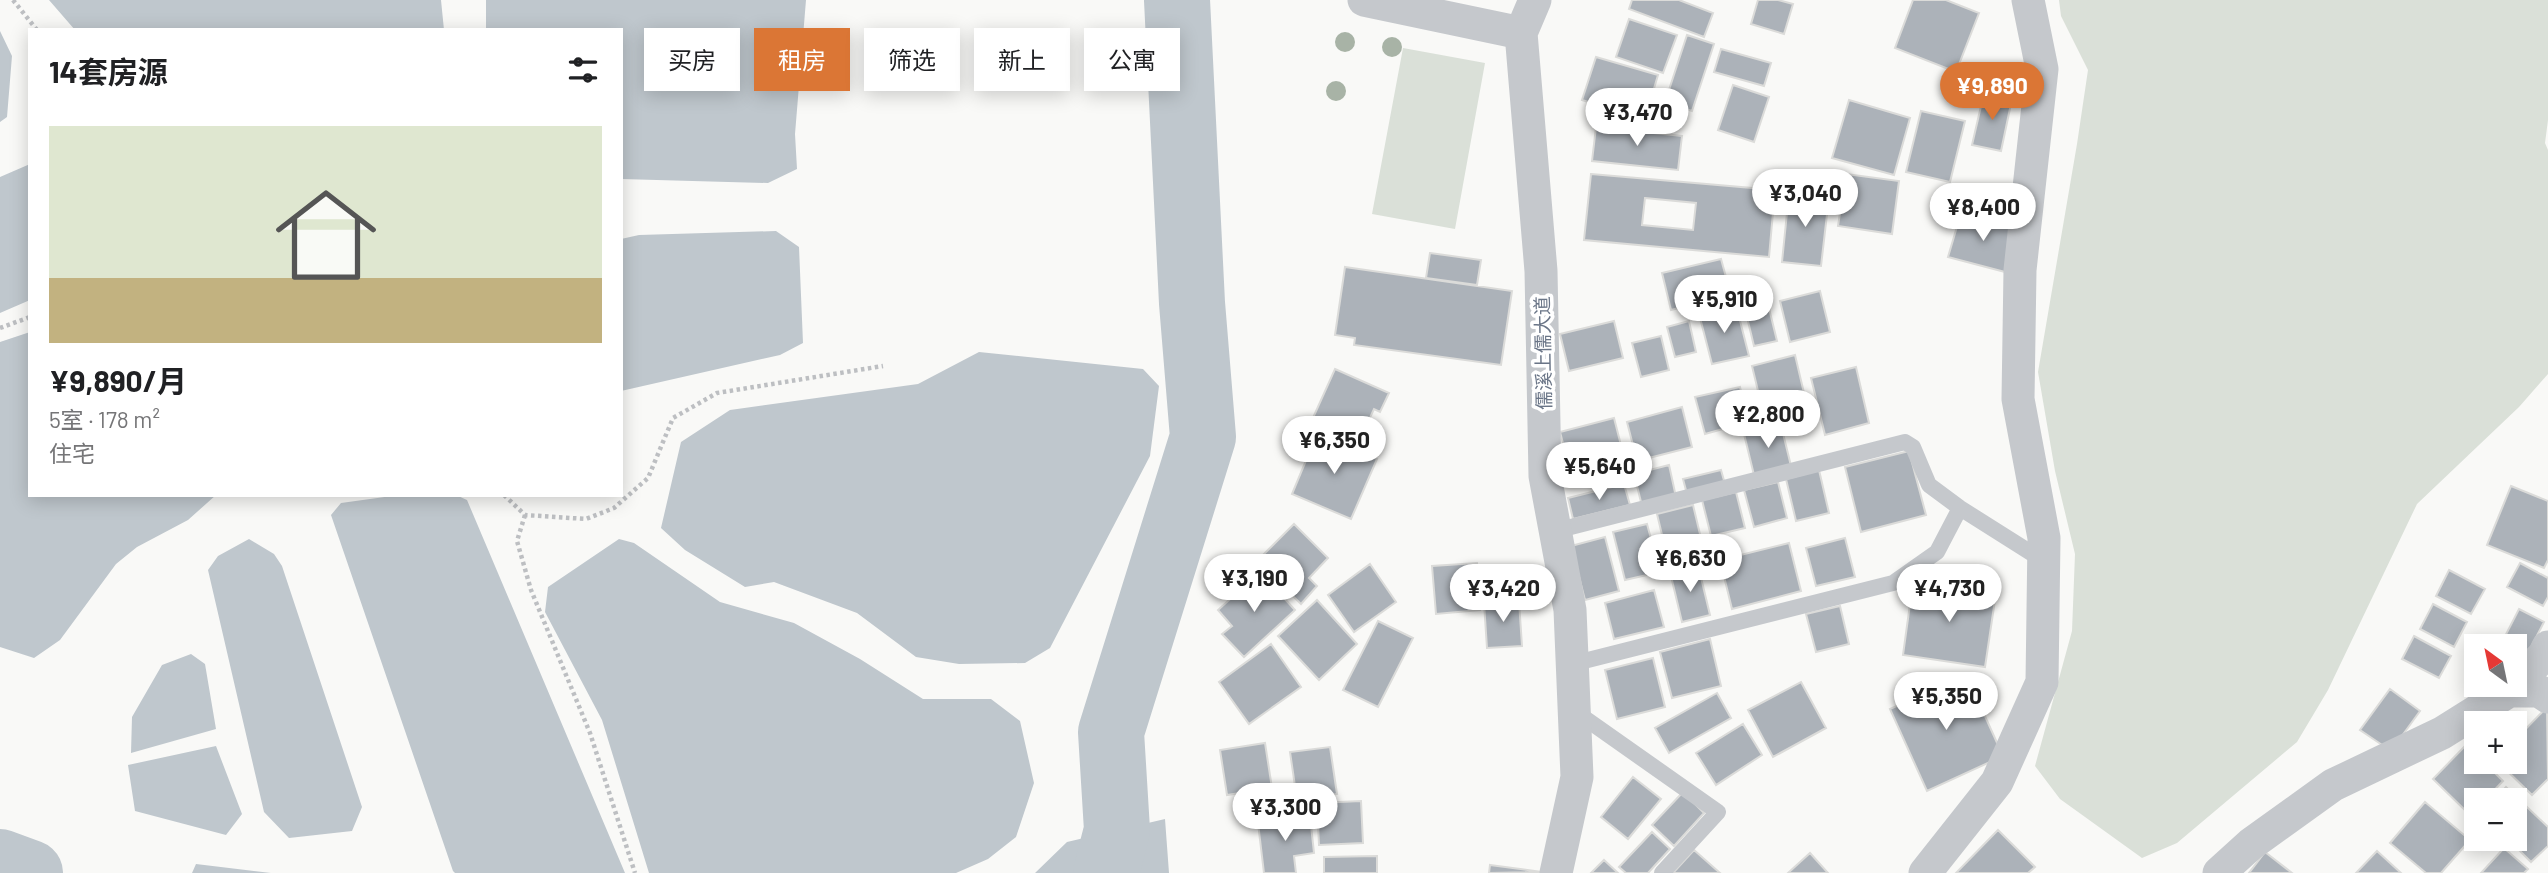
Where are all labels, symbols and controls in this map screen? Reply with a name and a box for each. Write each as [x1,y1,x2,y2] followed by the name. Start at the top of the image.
[644,28,740,91] chip: 买房
[754,28,850,91] chip: 租房
[864,28,960,91] chip: 筛选
[974,28,1070,91] chip: 新上
[1084,28,1180,91] chip: 公寓
[564,51,602,89] icon: filters
[49,53,168,89] text: 14套房源
[1935,62,2049,122] pin: ¥9,890
[1956,71,2028,99] text: ¥9,890
[1580,88,1694,148] pin: ¥3,470
[1601,97,1673,125] text: ¥3,470
[1748,170,1862,229] pin: ¥3,040
[263,172,389,298] icon: home
[1768,178,1842,206] text: ¥3,040
[1926,184,2040,243] pin: ¥8,400
[1946,192,2020,220] text: ¥8,400
[1667,276,1781,335] pin: ¥5,910
[1690,284,1758,312] text: ¥5,910
[1530,296,1555,410] street label: 儒溪上儒大道
[49,362,187,398] text: ¥9,890/月
[1711,391,1825,450] pin: ¥2,800
[1731,399,1805,427] text: ¥2,800
[49,405,160,433] text: 5室 · 178 m²
[1277,416,1391,476] pin: ¥6,350
[1298,425,1370,453] text: ¥6,350
[49,439,95,467] text: 住宅
[1542,442,1656,502] pin: ¥5,640
[1562,451,1636,479] text: ¥5,640
[1633,534,1747,594] pin: ¥6,630
[1654,543,1726,571] text: ¥6,630
[1197,554,1311,614] pin: ¥3,190
[1220,563,1288,591] text: ¥3,190
[1446,564,1560,624] pin: ¥3,420
[1892,564,2006,624] pin: ¥4,730
[1466,573,1540,601] text: ¥3,420
[1913,573,1985,601] text: ¥4,730
[2464,634,2527,696] north arrow
[2464,634,2527,851] map controls
[1889,672,2003,732] pin: ¥5,350
[1910,681,1982,709] text: ¥5,350
[2464,711,2527,774] button: +
[1228,784,1342,843] pin: ¥3,300
[2464,788,2527,851] button: −
[1249,792,1321,820] text: ¥3,300

